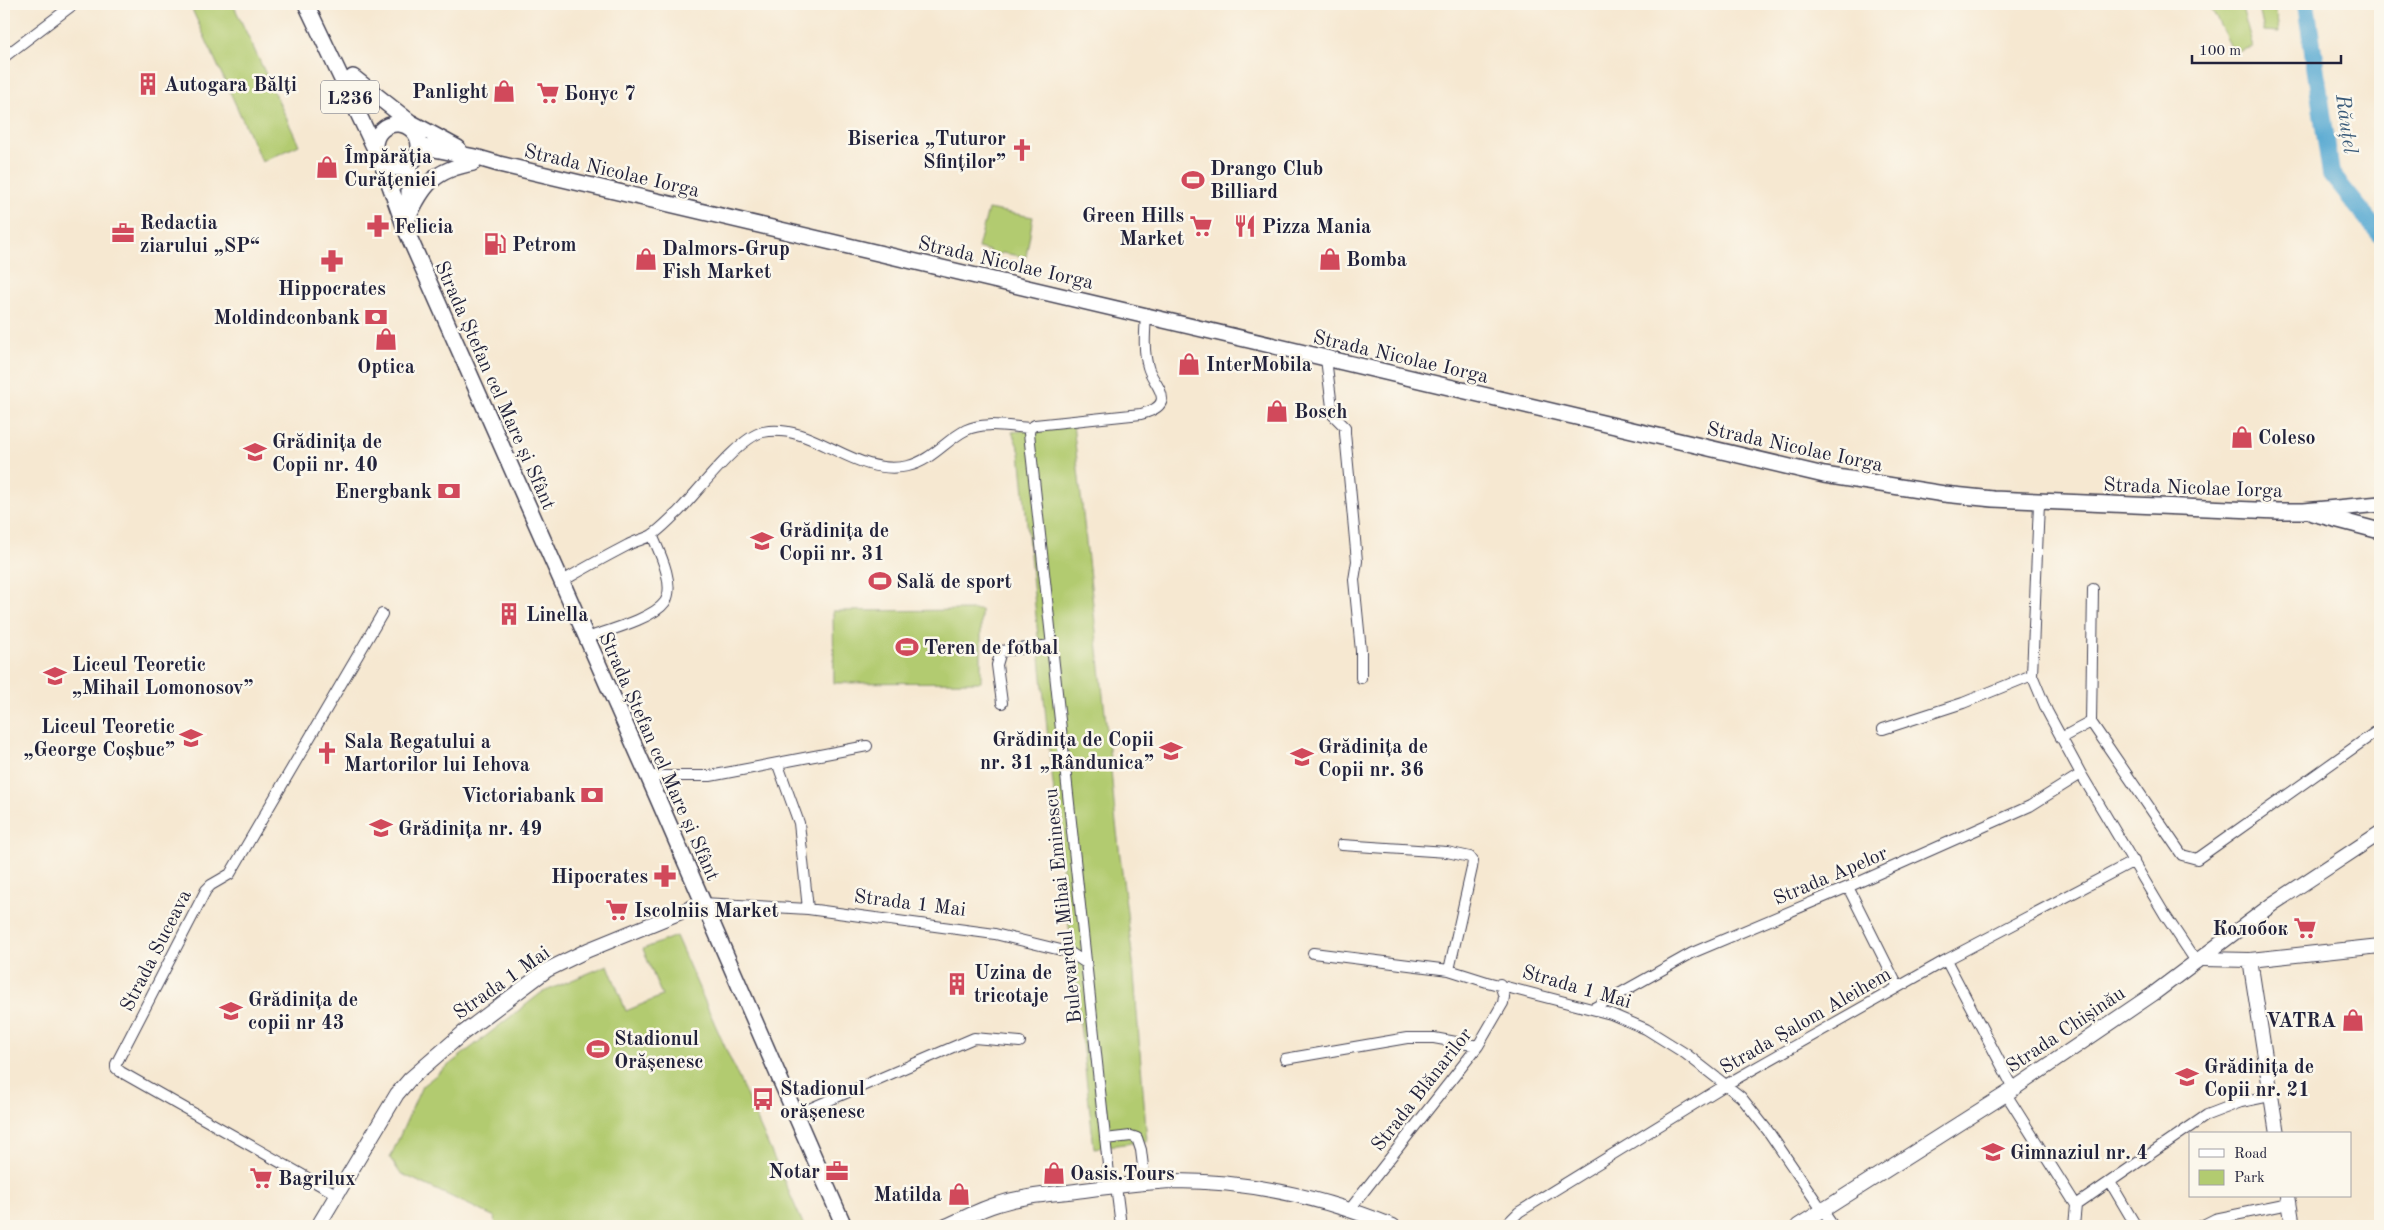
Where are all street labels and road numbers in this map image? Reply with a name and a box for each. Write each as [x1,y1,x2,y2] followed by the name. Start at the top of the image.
[321,80,379,114] road number: L236
[522,142,701,202] street label: Strada Nicolae Iorga
[916,234,1095,294] street label: Strada Nicolae Iorga
[430,259,558,513] street label: Strada Ștefan cel Mare și Sfânt
[1311,328,1490,388] street label: Strada Nicolae Iorga
[1705,420,1885,476] street label: Strada Nicolae Iorga
[2103,476,2283,502] street label: Strada Nicolae Iorga
[594,630,722,884] street label: Strada Ștefan cel Mare și Sfânt
[1042,787,1086,1024] street label: Bulevardul Mihai Eminescu
[1771,844,1891,910] street label: Strada Apelor
[118,887,196,1015] street label: Strada Suceava
[853,887,967,921] street label: Strada 1 Mai
[450,943,554,1024] street label: Strada 1 Mai
[1520,963,1633,1013] street label: Strada 1 Mai
[1717,965,1895,1079] street label: Strada Șalom Aleihem
[2003,983,2129,1078] street label: Strada Chișinău
[1368,1025,1477,1156] street label: Strada Blănarilor

